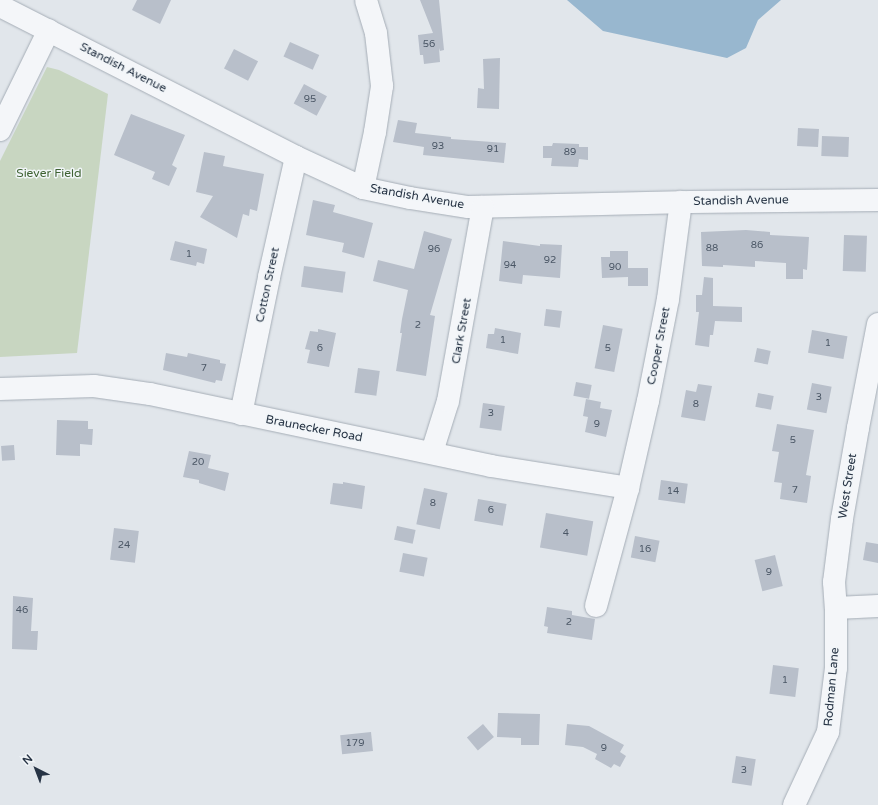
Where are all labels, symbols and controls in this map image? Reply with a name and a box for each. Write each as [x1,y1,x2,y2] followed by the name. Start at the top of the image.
[423,39,435,51] house number: 56
[77,40,169,96] street label: Standish Avenue
[304,94,316,106] house number: 95
[432,141,444,153] house number: 93
[487,144,499,156] house number: 91
[564,147,576,159] house number: 89
[16,167,82,181] park label: Siever Field
[369,182,465,212] street label: Standish Avenue
[693,193,789,209] street label: Standish Avenue
[751,240,763,252] house number: 86
[706,243,718,255] house number: 88
[428,244,440,256] house number: 96
[253,246,283,324] street label: Cotton Street
[186,249,192,261] house number: 1
[544,255,556,267] house number: 92
[504,260,516,272] house number: 94
[609,262,621,274] house number: 90
[449,297,475,365] street label: Clark Street
[644,306,674,386] street label: Cooper Street
[415,320,421,332] house number: 2
[500,335,506,347] house number: 1
[825,338,831,350] house number: 1
[317,343,323,355] house number: 6
[605,343,611,355] house number: 5
[201,363,207,375] house number: 7
[816,392,822,404] house number: 3
[693,399,699,411] house number: 8
[488,408,494,420] house number: 3
[264,413,364,445] street label: Braunecker Road
[594,419,600,431] house number: 9
[790,435,796,447] house number: 5
[836,452,860,520] street label: West Street
[192,457,204,469] house number: 20
[792,485,798,497] house number: 7
[667,486,679,498] house number: 14
[430,498,436,510] house number: 8
[488,505,494,517] house number: 6
[563,528,569,540] house number: 4
[118,540,130,552] house number: 24
[639,544,651,556] house number: 16
[766,567,772,579] house number: 9
[16,605,28,617] house number: 46
[566,617,572,629] house number: 2
[821,647,843,727] street label: Rodman Lane
[782,675,788,687] house number: 1
[346,738,364,750] house number: 179
[601,743,607,755] house number: 9
[16,749,56,789] north arrow
[20,752,35,767] text: N
[741,765,747,777] house number: 3

